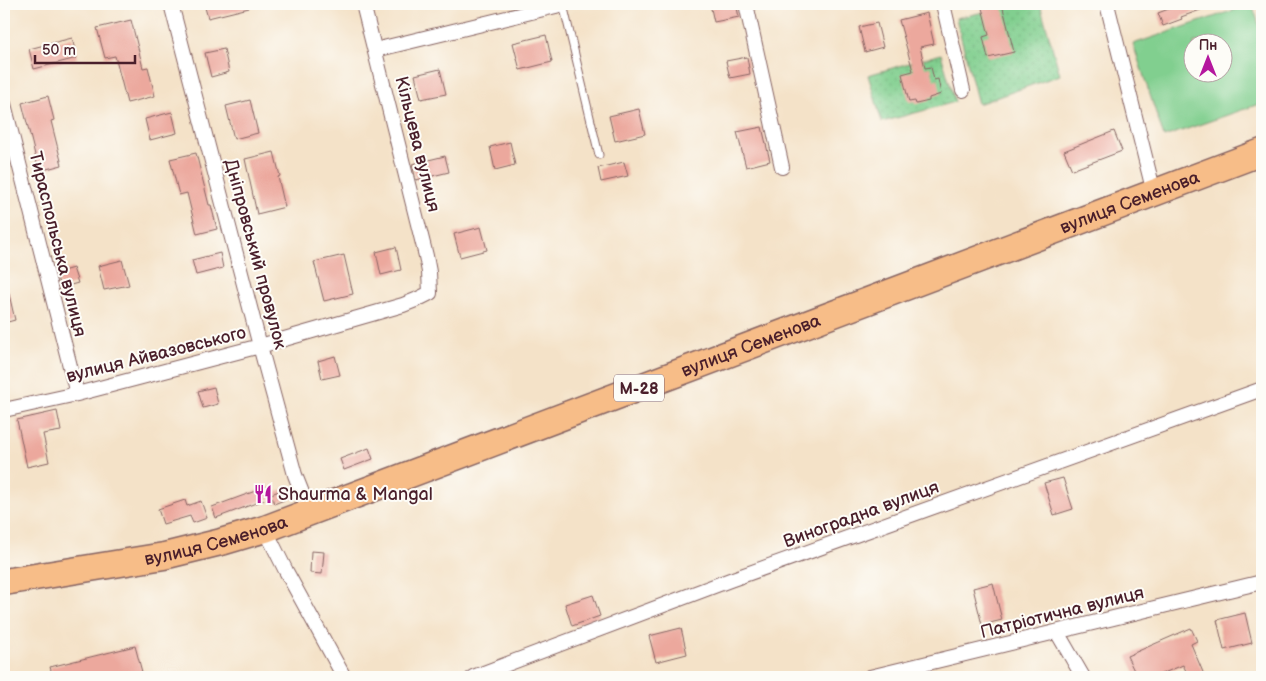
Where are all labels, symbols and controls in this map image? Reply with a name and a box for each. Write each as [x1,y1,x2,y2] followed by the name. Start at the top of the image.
[35,32,135,64] scale bar
[1184,32,1234,82] north arrow
[1199,37,1217,54] text: Пн
[42,41,76,60] text: 50 m
[390,74,445,214] street label: Кільцева вулиця
[24,149,91,339] street label: Тираспольська вулиця
[220,157,291,352] street label: Дніпровський провулок
[1057,167,1203,238] street label: вулиця Семенова
[678,310,824,382] street label: вулиця Семенова
[64,322,248,387] street label: вулиця Айвазовського
[614,374,664,402] road number: М-28
[780,477,942,552] street label: Виноградна вулиця
[252,483,274,505] restaurant icon: Shaurma & Mangal
[278,484,433,505] place label: Shaurma & Mangal
[143,511,291,570] street label: вулиця Семенова
[978,582,1146,643] street label: Патріотична вулиця

